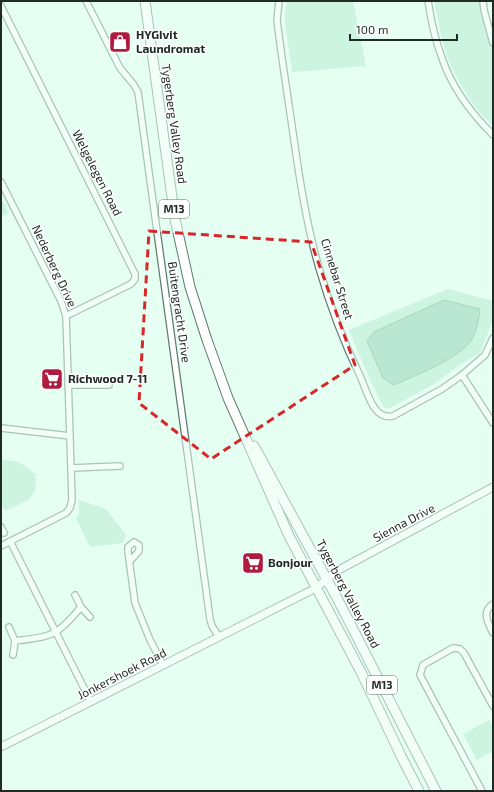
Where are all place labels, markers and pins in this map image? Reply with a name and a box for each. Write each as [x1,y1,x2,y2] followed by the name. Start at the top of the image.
[136,27,205,55] place label: HYGIvit Laundromat
[107,29,133,55] shop icon: HYGIvit Laundromat
[39,366,65,392] supermarket icon: Richwood 7-11
[68,371,148,385] place label: Richwood 7-11
[240,550,266,576] supermarket icon: Bonjour
[268,555,313,570] place label: Bonjour

